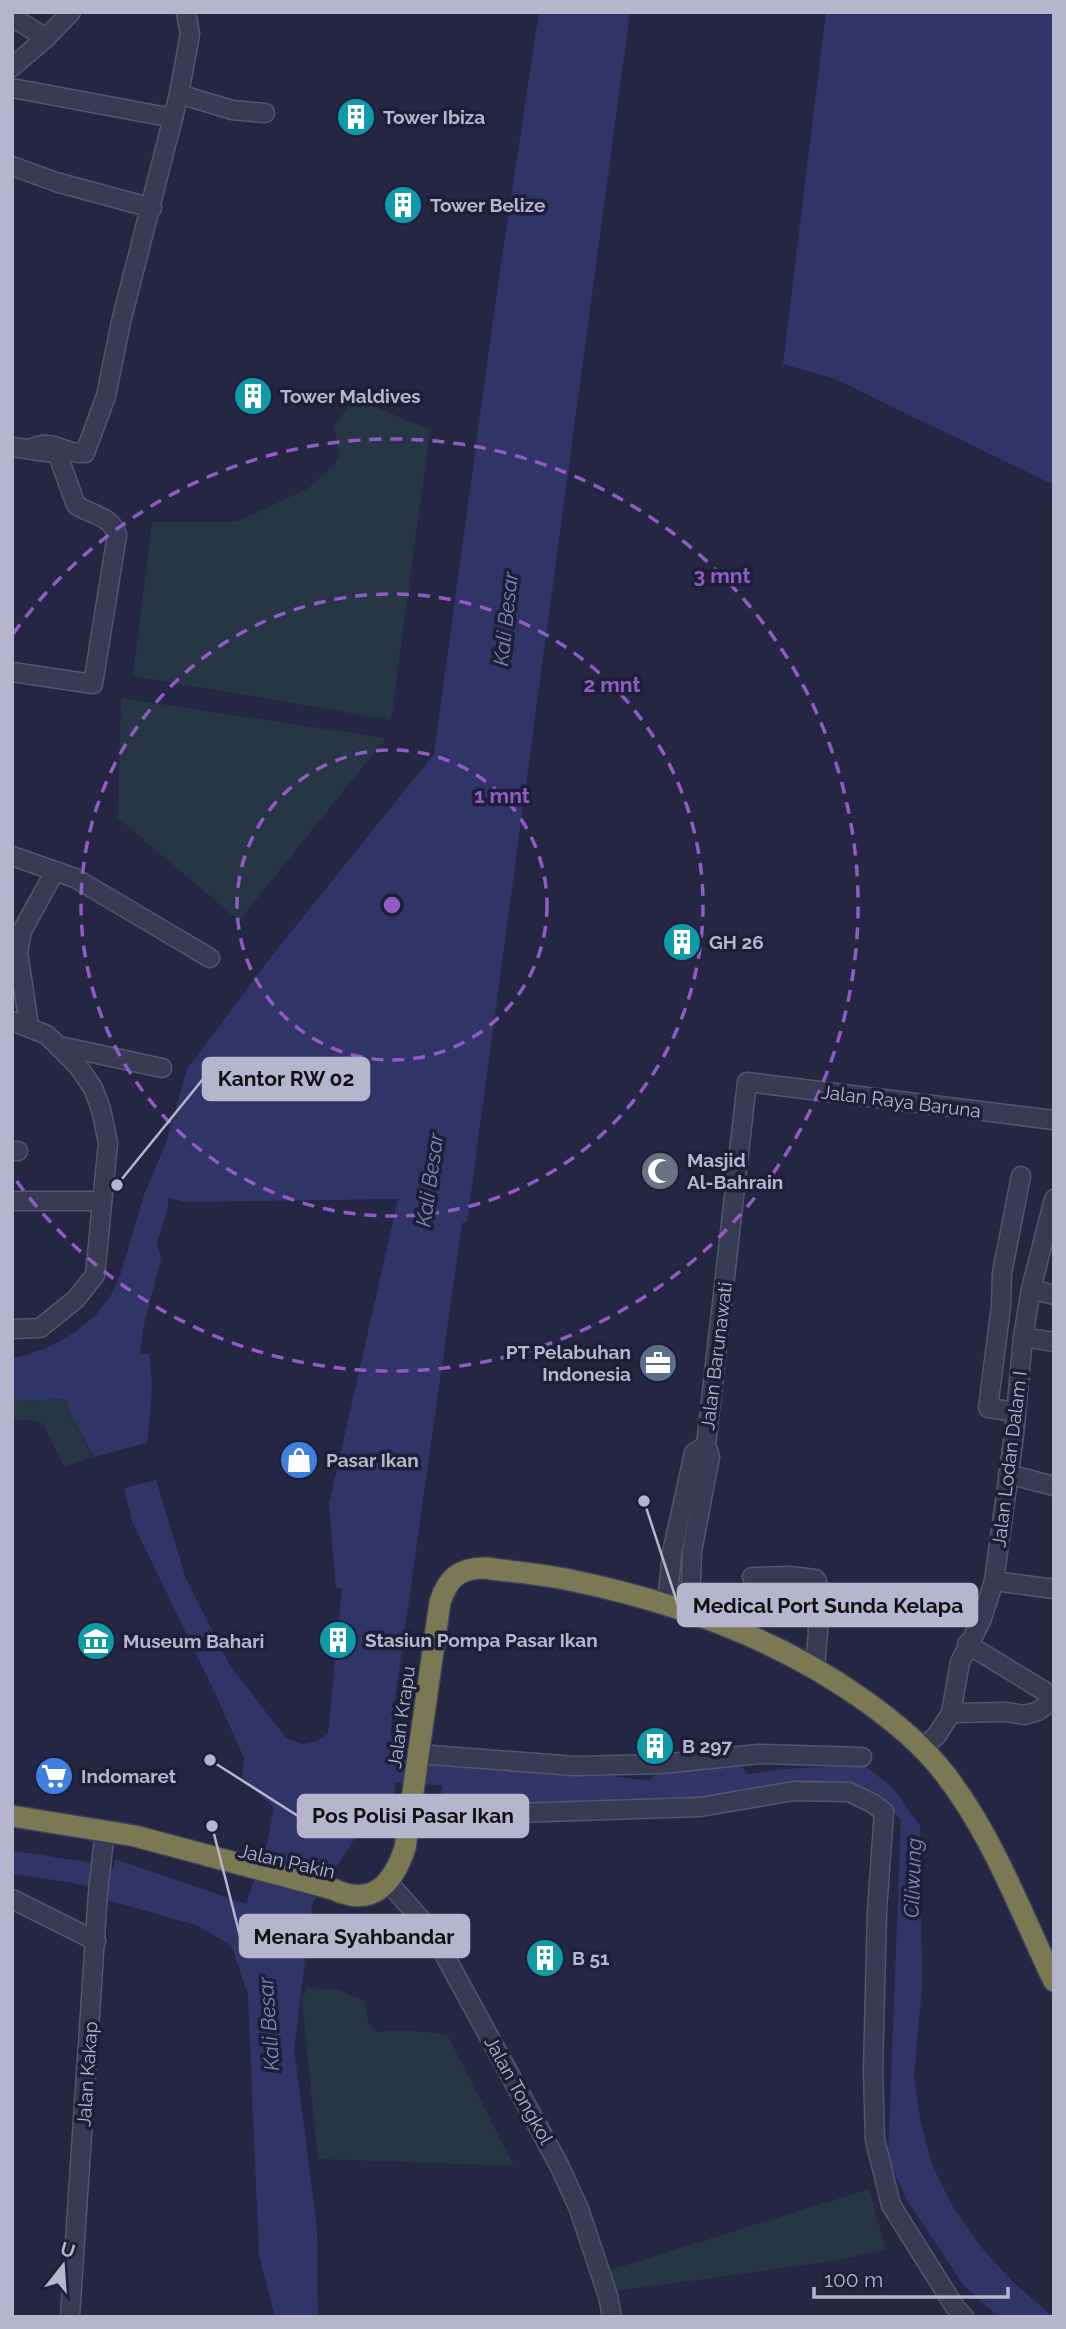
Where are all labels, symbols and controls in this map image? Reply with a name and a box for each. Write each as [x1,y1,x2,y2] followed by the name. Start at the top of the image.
[335,96,377,138] building icon: Tower Ibiza
[383,106,485,128] place label: Tower Ibiza
[382,184,424,226] building icon: Tower Belize
[430,194,545,216] place label: Tower Belize
[232,375,274,417] building icon: Tower Maldives
[280,385,421,407] place label: Tower Maldives
[694,563,751,588] text: 3 mnt
[488,570,523,667] water label: Kali Besar
[583,672,641,697] text: 2 mnt
[474,783,530,808] text: 1 mnt
[380,893,404,917] centre of rings
[661,921,703,963] building icon: GH 26
[709,931,764,953] place label: GH 26
[203,1058,369,1100] callout: Kantor RW 02
[218,1066,354,1091] text: Kantor RW 02
[820,1080,982,1122] street label: Jalan Raya Baruna
[411,1131,449,1228] water label: Kali Besar
[687,1149,783,1193] place label: Masjid Al-Bahrain
[639,1150,681,1192] mosque icon: Masjid Al-Bahrain
[696,1281,736,1431] street label: Jalan Barunawati
[506,1341,631,1385] place label: PT Pelabuhan Indonesia
[637,1342,679,1384] office icon: PT Pelabuhan Indonesia
[987,1370,1031,1548] street label: Jalan Lodan Dalam I
[278,1439,320,1481] shop icon: Pasar Ikan
[326,1449,419,1471] place label: Pasar Ikan
[678,1584,977,1626] callout: Medical Port Sunda Kelapa
[693,1593,963,1618] text: Medical Port Sunda Kelapa
[317,1619,359,1661] building icon: Stasiun Pompa Pasar Ikan
[75,1620,117,1662] museum icon: Museum Bahari
[365,1629,598,1651] place label: Stasiun Pompa Pasar Ikan
[123,1630,264,1652] place label: Museum Bahari
[383,1664,419,1770] street label: Jalan Krapu
[634,1725,676,1767] building icon: B 297
[682,1735,732,1757] place label: B 297
[33,1755,75,1797] supermarket icon: Indomaret
[81,1765,177,1787] place label: Indomaret
[298,1795,528,1837] callout: Pos Polisi Pasar Ikan
[312,1803,514,1828] text: Pos Polisi Pasar Ikan
[899,1837,926,1919] water label: Ciliwung
[237,1839,337,1883] street label: Jalan Pakin
[240,1915,469,1957] callout: Menara Syahbandar
[254,1924,454,1949] text: Menara Syahbandar
[524,1937,566,1979] building icon: B 51
[572,1947,609,1969] place label: B 51
[253,1975,284,2072] water label: Kali Besar
[72,2021,102,2127] street label: Jalan Kakap
[480,2032,558,2148] street label: Jalan Tongkol
[28,2231,98,2301] north arrow
[58,2237,78,2262] text: U
[814,2256,1008,2300] scale bar
[824,2267,883,2292] text: 100 m

